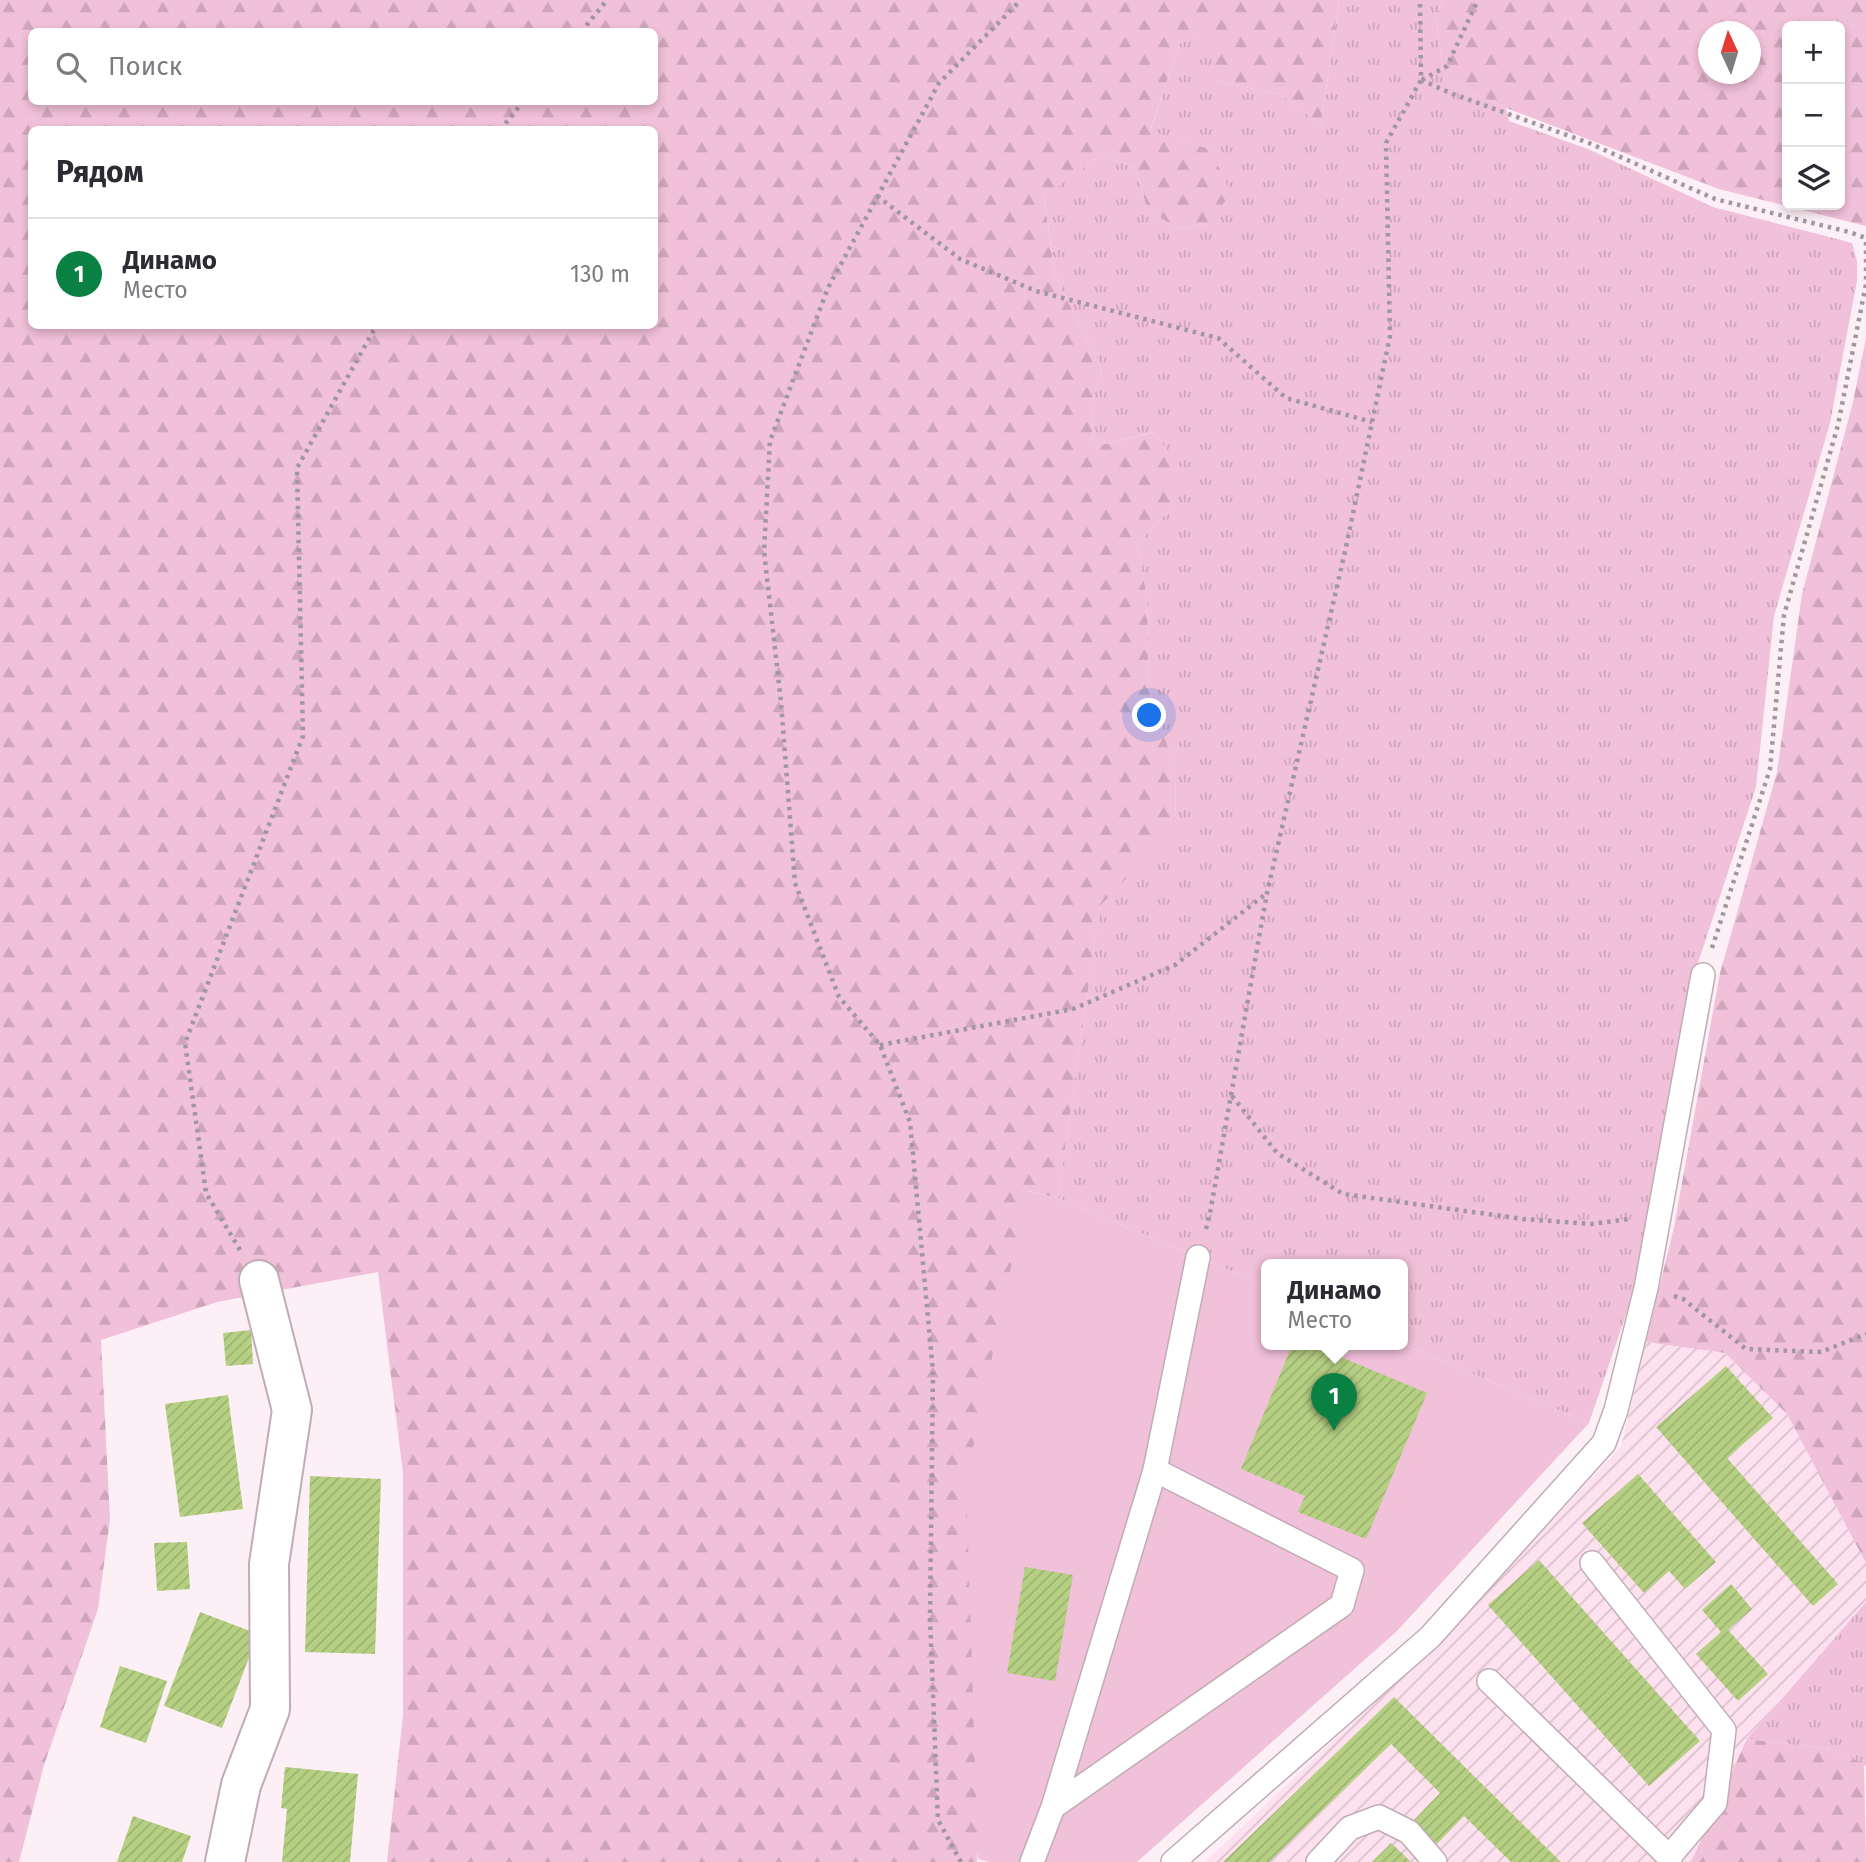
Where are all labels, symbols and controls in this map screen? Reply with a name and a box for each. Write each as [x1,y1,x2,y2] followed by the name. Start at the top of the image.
[1698,21,1761,84] north arrow
[1782,21,1845,210] map controls
[1782,21,1845,84] button: +
[28,28,658,105] search box
[52,48,90,86] icon: search
[108,51,182,82] text: Поиск
[1782,84,1845,147] button: −
[1782,147,1845,210] button: layers
[56,154,144,190] text: Рядом
[123,245,217,276] text: Динамо
[74,260,84,288] text: 1
[570,260,630,288] text: 130 m
[123,276,188,304] text: Место
[1132,698,1166,732] your location
[1261,1259,1408,1350] popup
[1288,1275,1381,1306] text: Динамо
[1288,1306,1352,1334] text: Место
[1311,1373,1357,1431] pin: 1

